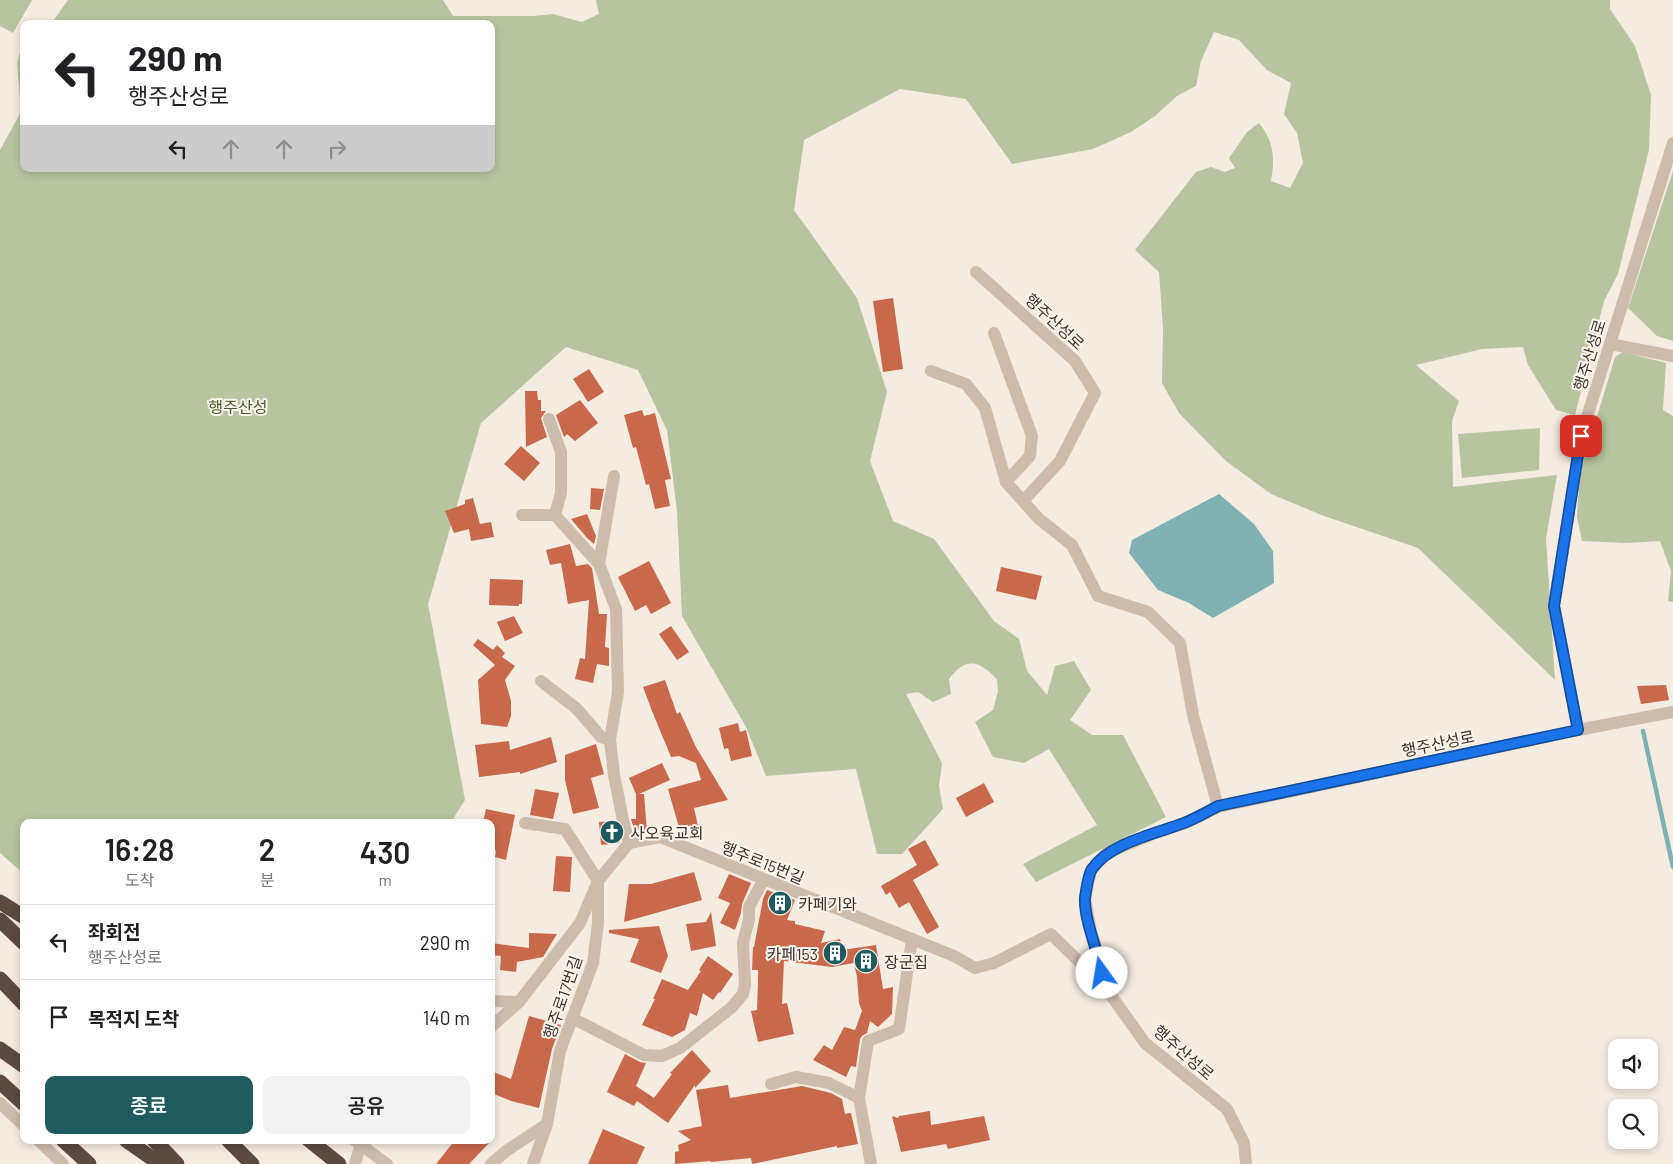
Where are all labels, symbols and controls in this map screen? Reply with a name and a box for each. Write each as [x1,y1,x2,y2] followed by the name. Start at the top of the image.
[128,36,222,78] text: 290 m
[45,40,110,105] icon: left
[128,82,229,108] text: 행주산성로
[164,135,192,163] icon: left
[217,135,245,163] icon: ahead
[270,135,298,163] icon: ahead
[323,135,351,163] icon: right
[1022,289,1089,353] street label: 행주산성로
[1569,317,1609,393] street label: 행주산성로
[209,397,267,416] park label: 행주산성
[1560,415,1602,457] pin
[1567,422,1595,450] icon: arrive
[1400,726,1476,760] street label: 행주산성로
[599,819,625,845] church icon: 사오육교회
[630,823,704,842] place label: 사오육교회
[105,831,174,867] text: 16:28
[259,831,275,867] text: 2
[360,834,410,870] text: 430
[719,837,807,887] street label: 행주로15번길
[125,870,154,889] text: 도착
[260,870,274,889] text: 분
[379,870,392,889] text: m
[767,890,793,916] building icon: 카페기와
[798,894,857,913] place label: 카페기와
[88,920,140,943] text: 좌회전
[45,928,73,956] icon: left
[420,931,470,954] text: 290 m
[822,940,848,966] building icon: 카페153
[766,944,818,963] place label: 카페153
[1075,946,1127,998] position arrow
[88,947,162,966] text: 행주산성로
[853,948,879,974] building icon: 장군집
[884,952,928,971] place label: 장군집
[539,953,585,1041] street label: 행주로17번길
[45,1003,73,1031] icon: arrive
[423,1006,470,1029] text: 140 m
[88,1007,179,1030] text: 목적지 도착
[1150,1021,1218,1083] street label: 행주산성로
[1608,1039,1658,1149] map controls
[1608,1039,1658,1089] button: sound
[45,1076,253,1134] button: 종료
[263,1076,470,1134] button: 공유
[1608,1099,1658,1149] button: search

